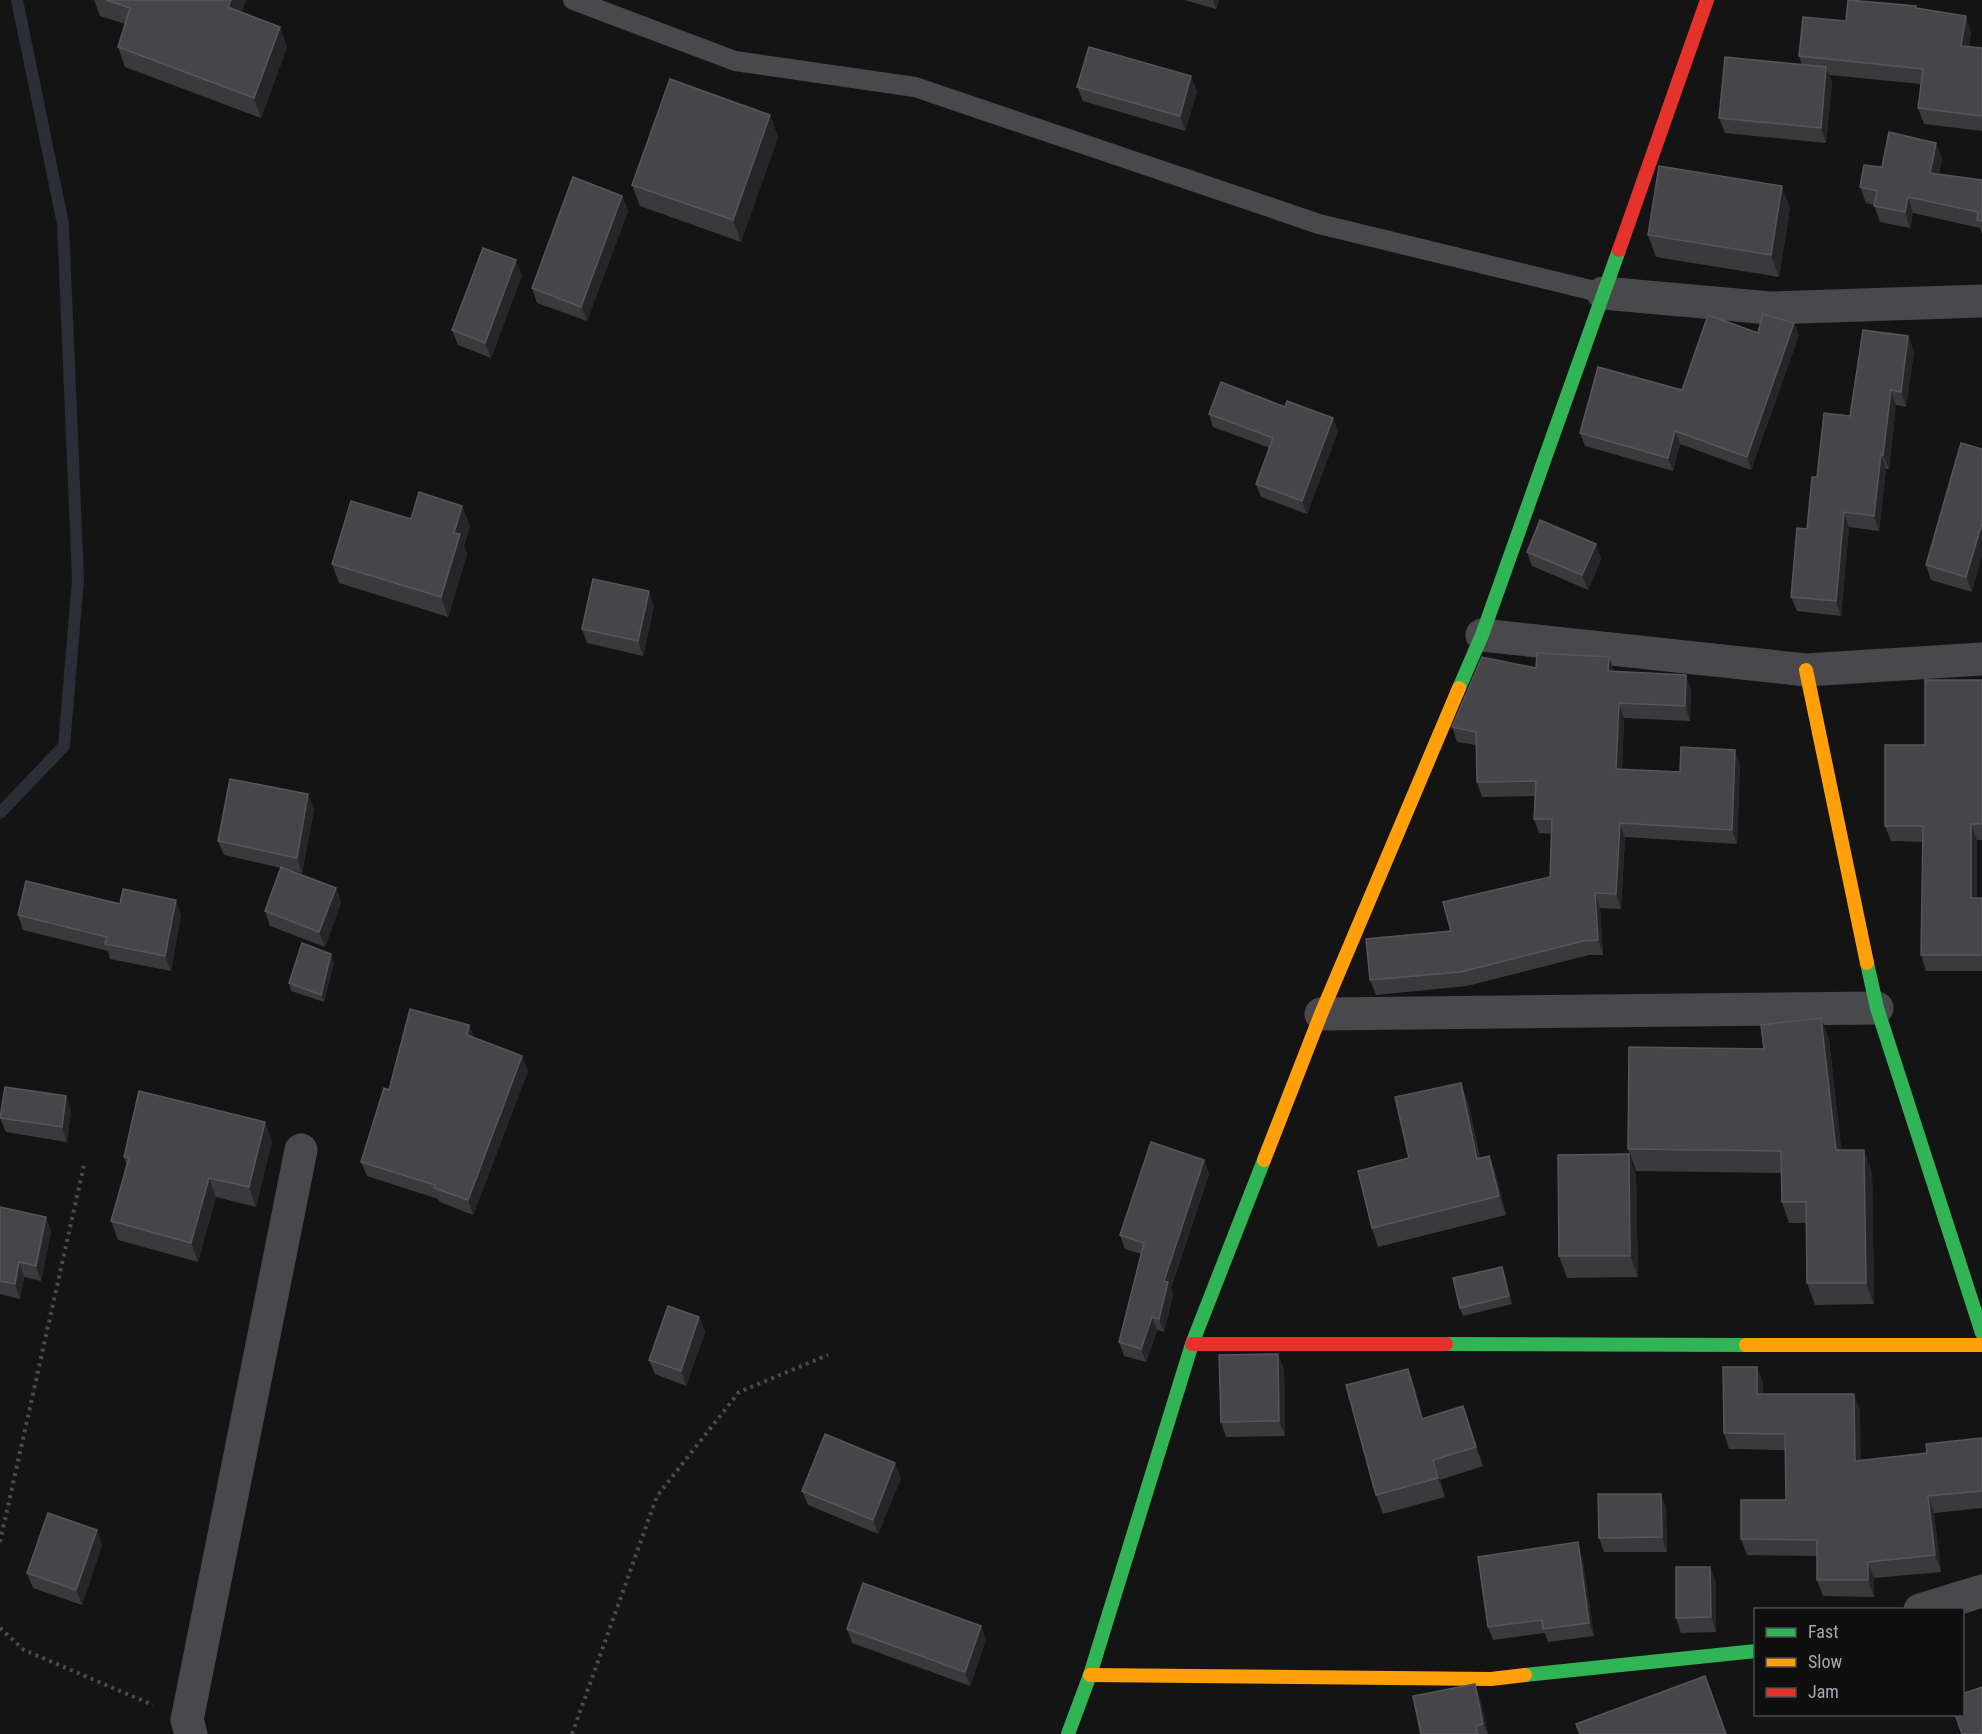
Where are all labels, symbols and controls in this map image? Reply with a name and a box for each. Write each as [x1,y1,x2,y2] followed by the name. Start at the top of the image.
[1754,1608,1964,1716] legend
[1808,1621,1839,1642] text: Fast
[1808,1651,1843,1672] text: Slow
[1808,1681,1839,1702] text: Jam

